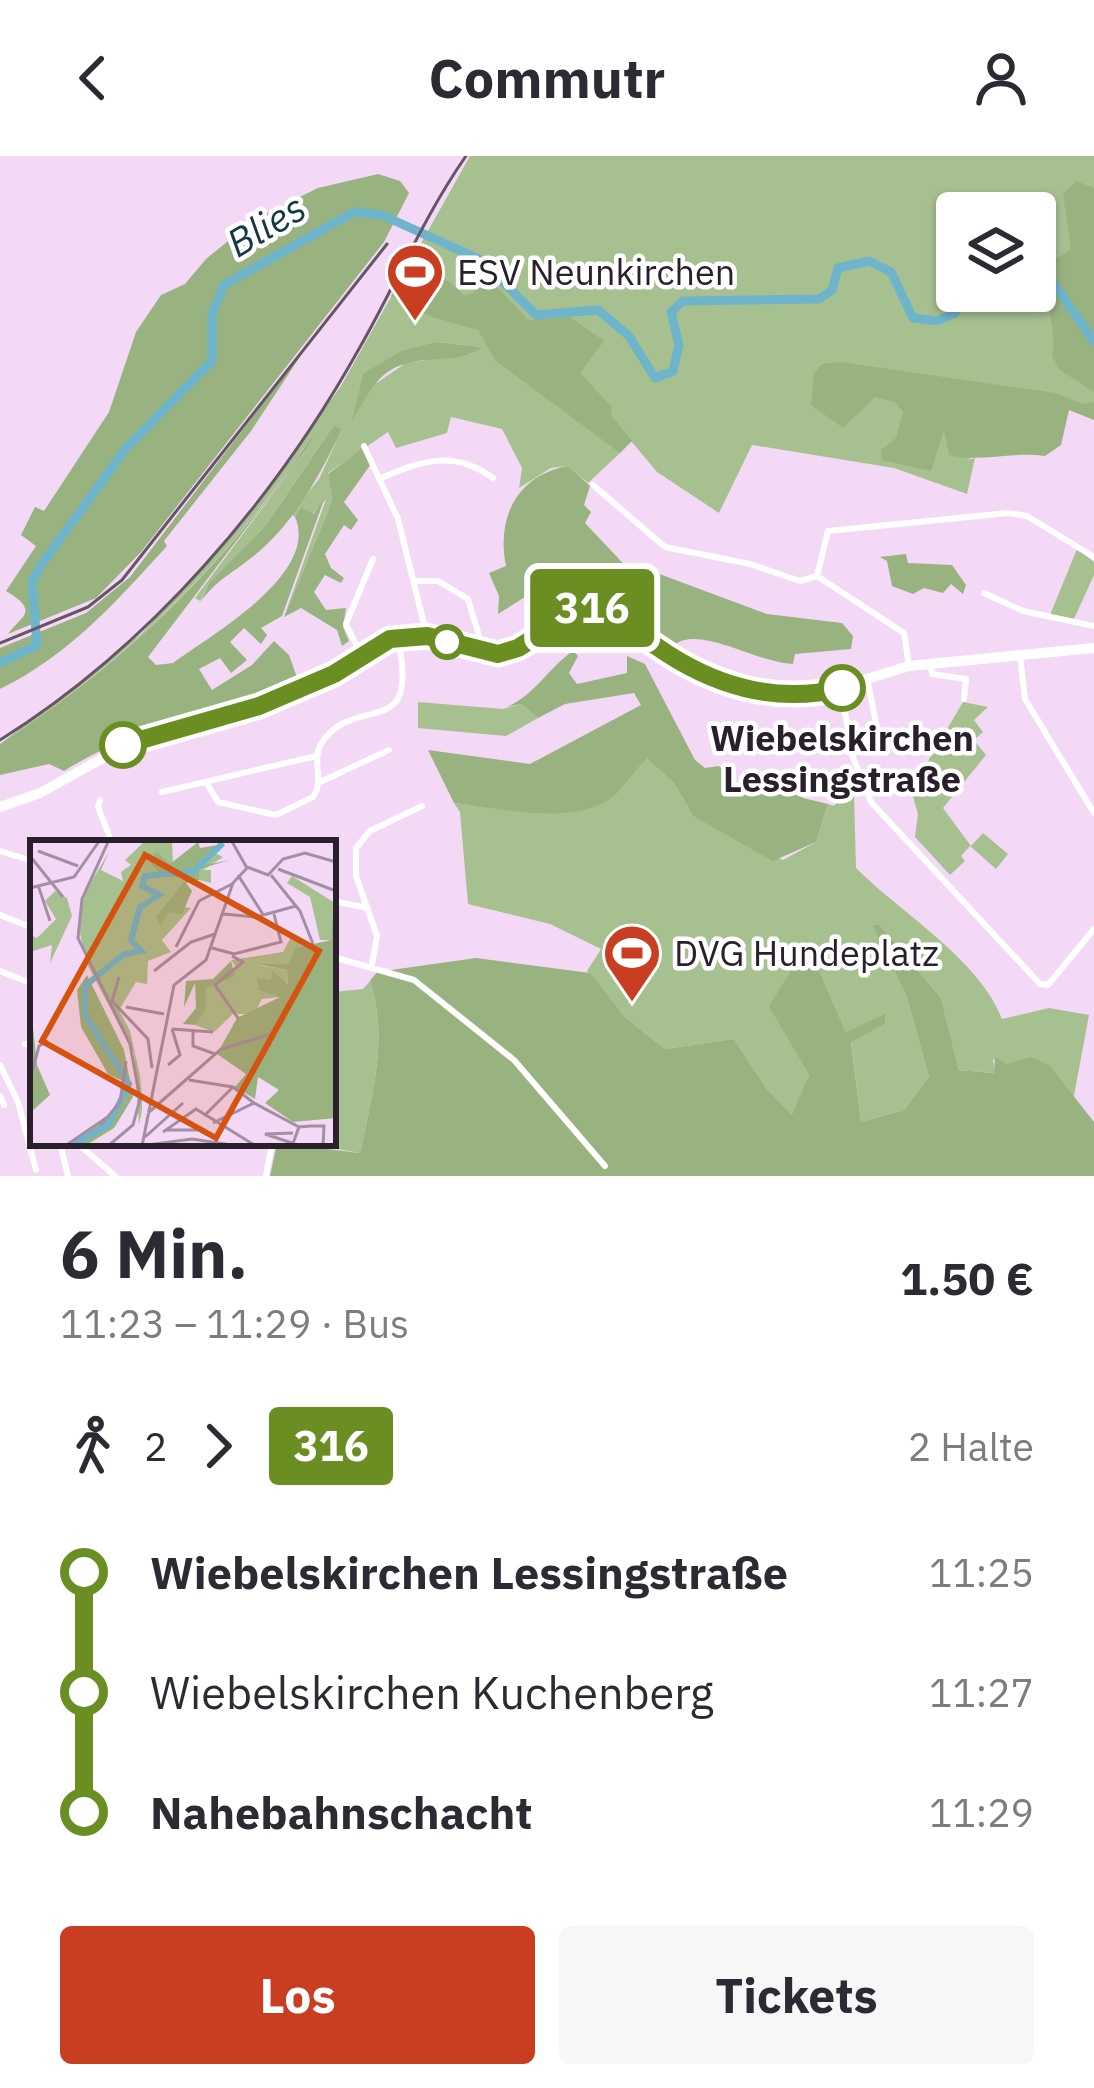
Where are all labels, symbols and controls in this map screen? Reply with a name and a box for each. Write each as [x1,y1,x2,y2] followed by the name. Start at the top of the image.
[429,43,665,113] text: Commutr
[60,45,126,111] icon: back
[968,45,1034,111] icon: person
[217,181,315,268] water label: Blies
[936,192,1056,312] map controls
[936,192,1056,312] button: layers
[384,241,446,323] sports icon: ESV Neunkirchen
[457,248,735,295] place label: ESV Neunkirchen
[523,569,661,647] line badge: 316
[554,580,630,635] text: 316
[431,626,463,658] unlabelled marker
[820,666,864,710] marker: Wiebelskirchen Lessingstraße
[710,714,974,802] place label: Wiebelskirchen Lessingstraße
[101,723,145,767] unlabelled marker
[30,840,336,1146] inset map
[601,922,663,1004] sports icon: DVG Hundeplatz
[674,929,939,976] place label: DVG Hundeplatz
[60,1210,248,1296] text: 6 Min.
[900,1249,1034,1307] text: 1.50 €
[60,1298,409,1349] text: 11:23 – 11:29 · Bus
[60,1413,126,1479] icon: walk
[185,1413,251,1479] icon: forward
[293,1418,369,1473] text: 316
[144,1421,167,1472] text: 2
[908,1421,1034,1472] text: 2 Halte
[150,1543,788,1601] text: Wiebelskirchen Lessingstraße
[929,1547,1034,1598] text: 11:25
[150,1663,714,1721] text: Wiebelskirchen Kuchenberg
[929,1667,1034,1718] text: 11:27
[150,1783,533,1841] text: Nahebahnschacht
[929,1787,1034,1838] text: 11:29
[60,1926,535,2064] button: Los
[559,1926,1034,2064] button: Tickets

